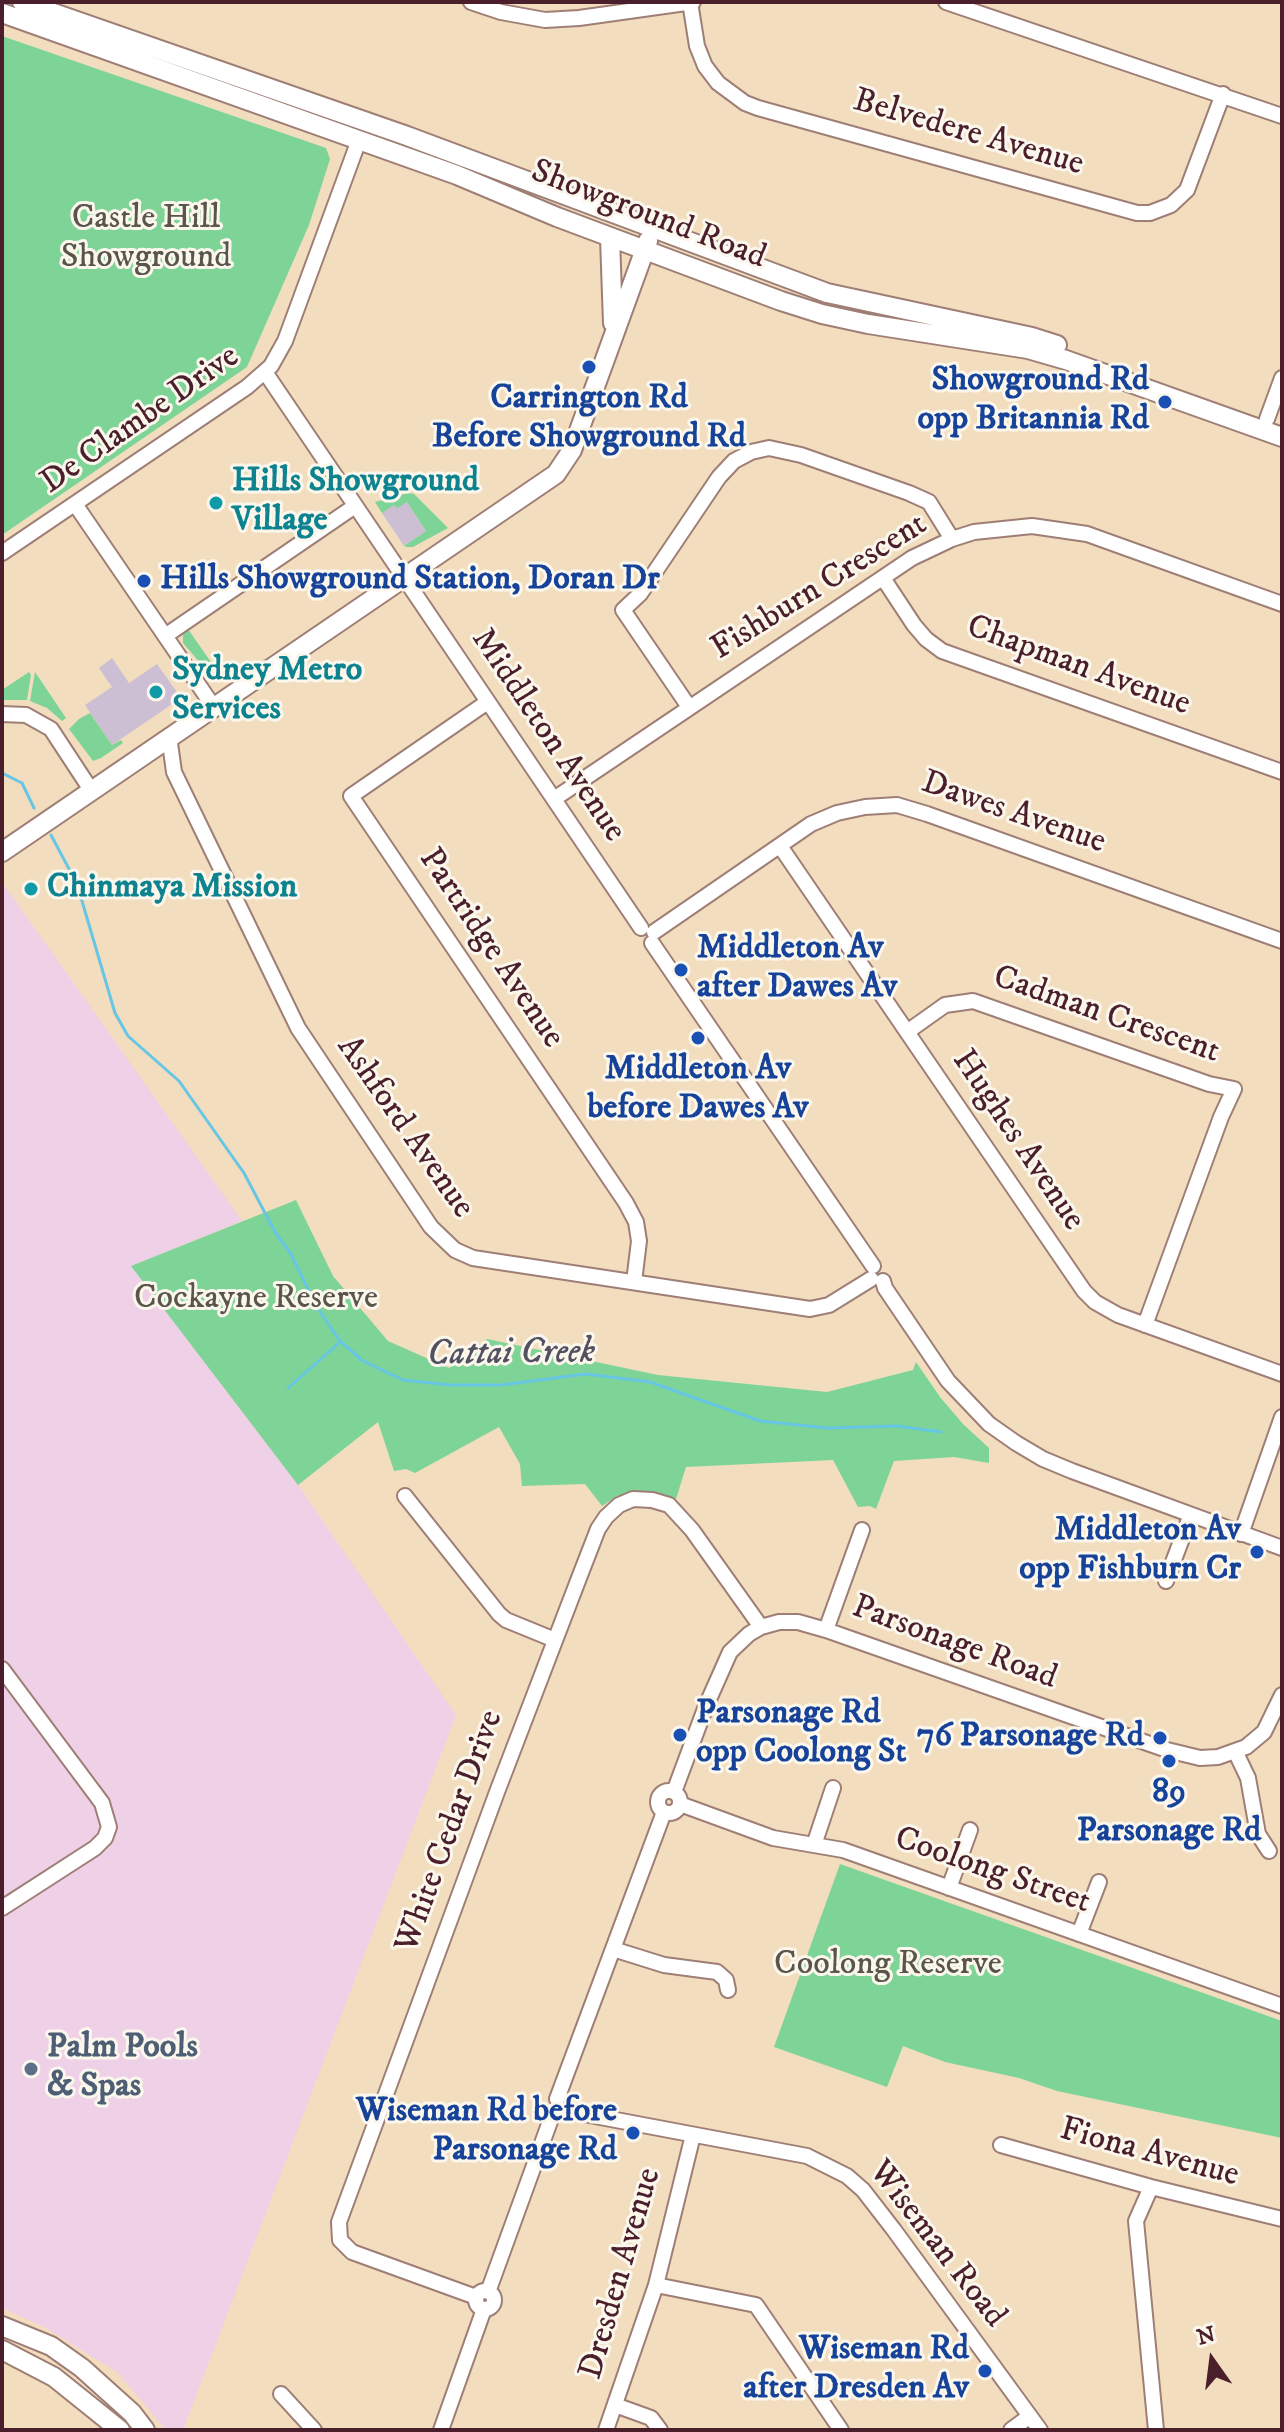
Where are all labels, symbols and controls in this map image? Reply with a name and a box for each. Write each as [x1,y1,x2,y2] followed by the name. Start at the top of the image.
[848,82,1088,186] street label: Belvedere Avenue
[525,152,771,280] street label: Showground Road
[61,200,231,280] park label: Castle Hill Showground
[34,338,248,504] street label: De Clambe Drive
[580,358,598,376] marker: Carrington Rd Before Showground Rd
[917,362,1149,442] place label: Showground Rd opp Britannia Rd
[432,380,746,460] place label: Carrington Rd Before Showground Rd
[1156,393,1174,411] marker: Showground Rd opp Britannia Rd
[232,463,479,542] place label: Hills Showground Village
[207,494,225,512] marker: Hills Showground Village
[705,505,935,671] street label: Fishburn Crescent
[160,561,660,601] place label: Hills Showground Station, Doran Dr
[135,572,153,590] marker: Hills Showground Station, Doran Dr
[961,608,1195,726] street label: Chapman Avenue
[461,622,633,850] street label: Middleton Avenue
[172,652,362,732] place label: Sydney Metro Services
[147,683,165,701] marker: Sydney Metro Services
[916,763,1110,865] street label: Dawes Avenue
[408,841,572,1057] street label: Partridge Avenue
[47,869,297,909] place label: Chinmaya Mission
[22,880,40,898] marker: Chinmaya Mission
[697,930,897,1010] place label: Middleton Av after Dawes Av
[987,958,1225,1074] street label: Cadman Crescent
[672,961,690,979] marker: Middleton Av after Dawes Av
[326,1029,482,1227] street label: Ashford Avenue
[689,1029,707,1047] marker: Middleton Av before Dawes Av
[942,1043,1092,1239] street label: Hughes Avenue
[587,1051,809,1130] place label: Middleton Av before Dawes Av
[134,1280,378,1320] park label: Cockayne Reserve
[426,1332,596,1378] water label: Cattai Creek
[1019,1512,1241,1592] place label: Middleton Av opp Fishburn Cr
[1248,1543,1266,1561] marker: Middleton Av opp Fishburn Cr
[846,1588,1062,1700] street label: Parsonage Road
[696,1695,906,1774] place label: Parsonage Rd opp Coolong St
[388,1705,514,1959] street label: White Cedar Drive
[917,1718,1144,1758] place label: 76 Parsonage Rd
[671,1726,689,1744] marker: Parsonage Rd opp Coolong St
[1151,1729,1169,1747] marker: 76 Parsonage Rd
[1160,1752,1178,1770] marker: 89 Parsonage Rd
[1077,1774,1261,1854] place label: 89 Parsonage Rd
[889,1819,1095,1925] street label: Coolong Street
[774,1946,1002,1986] park label: Coolong Reserve
[47,2029,198,2108] place label: Palm Pools & Spas
[22,2060,40,2078] marker: Palm Pools & Spas
[356,2093,617,2172] place label: Wiseman Rd before Parsonage Rd
[1055,2111,1243,2197] street label: Fiona Avenue
[624,2124,642,2142] marker: Wiseman Rd before Parsonage Rd
[858,2153,1014,2337] street label: Wiseman Road
[572,2164,672,2384] street label: Dresden Avenue
[1172,2320,1252,2400] north arrow
[1194,2321,1218,2352] text: N
[743,2331,969,2410] place label: Wiseman Rd after Dresden Av
[976,2362,994,2380] marker: Wiseman Rd after Dresden Av

